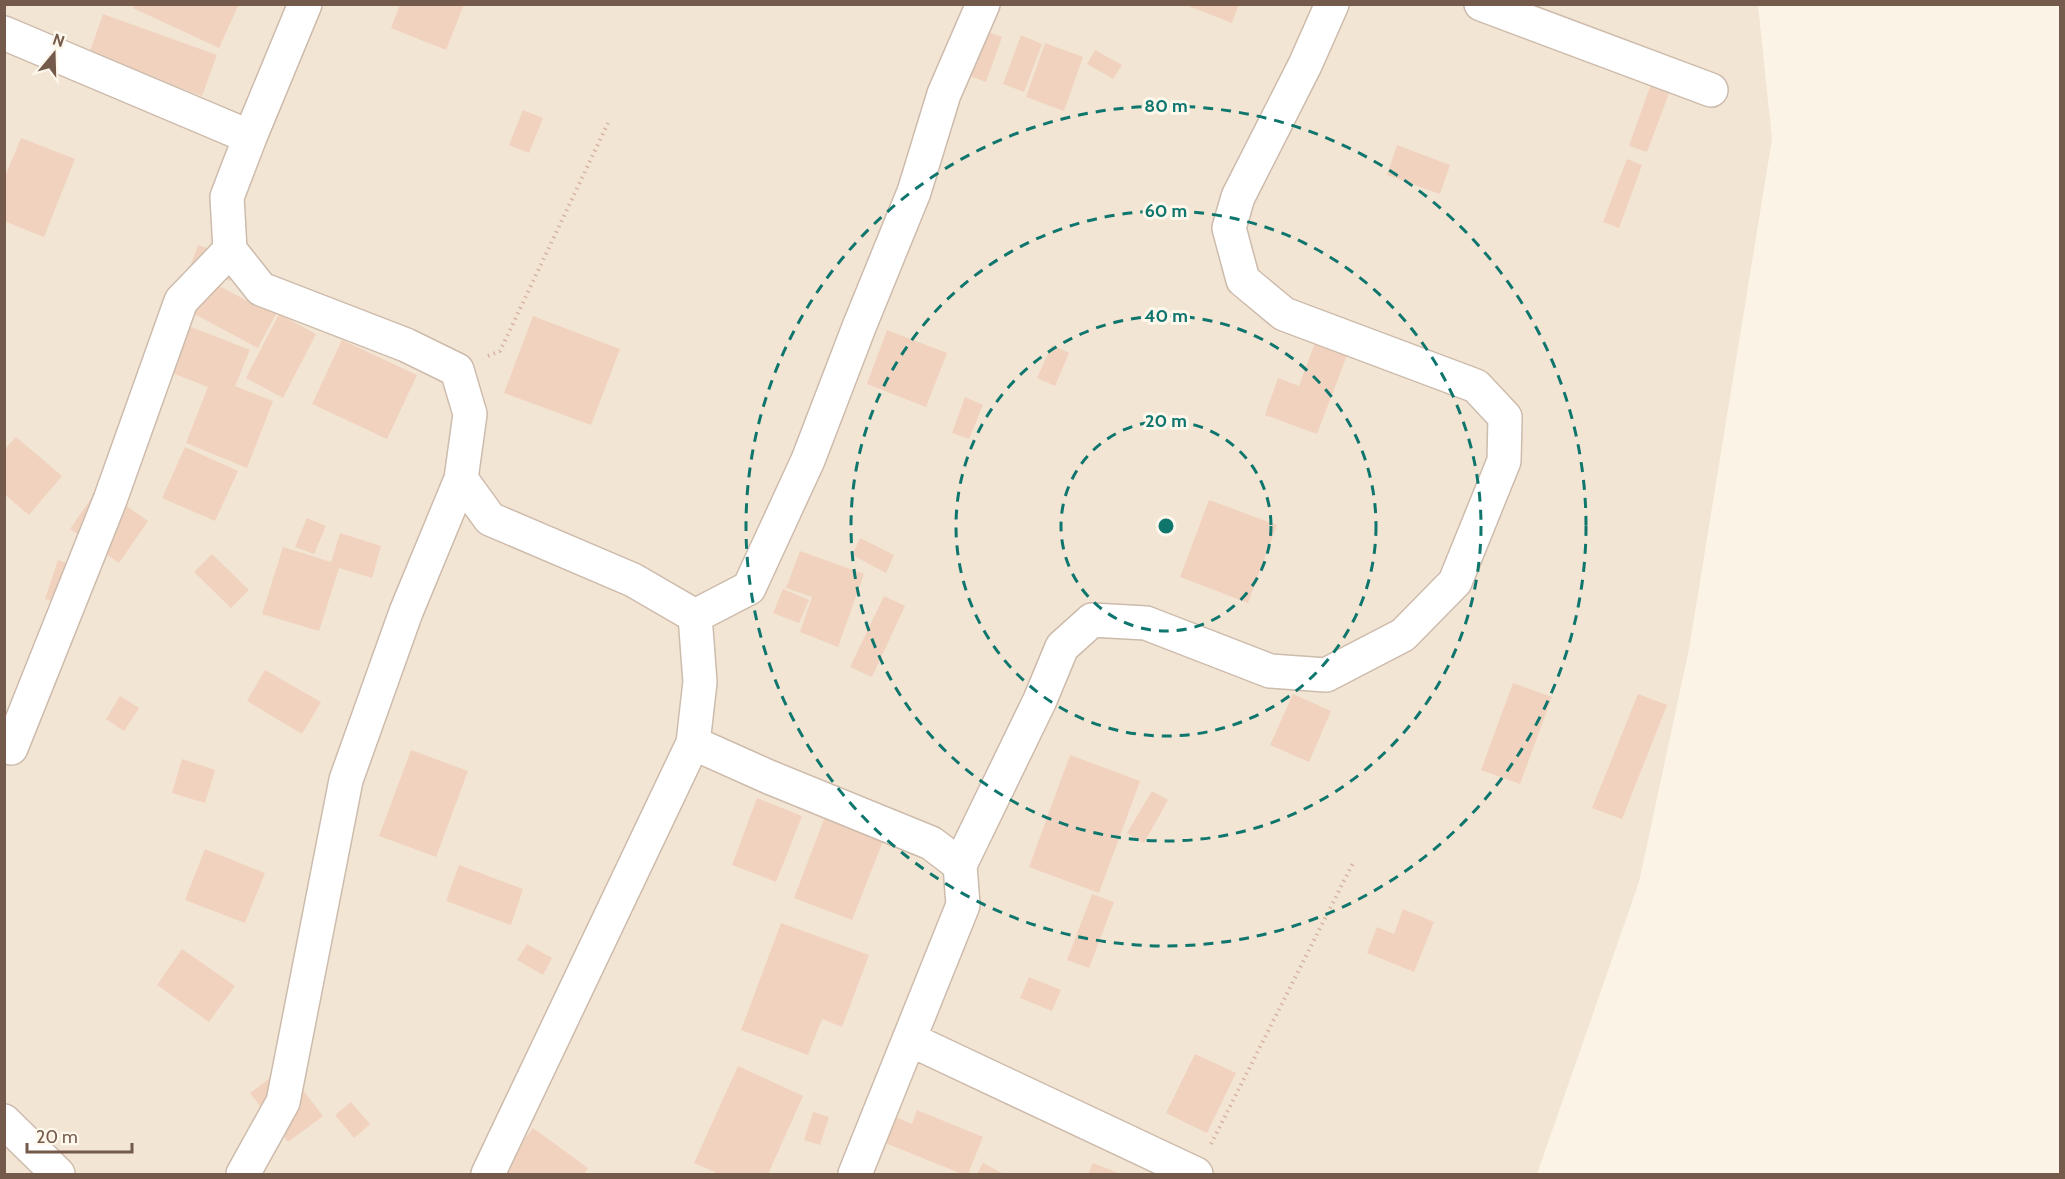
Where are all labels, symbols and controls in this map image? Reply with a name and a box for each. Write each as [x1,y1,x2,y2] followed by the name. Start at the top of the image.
[24,24,84,84] north arrow
[50,29,67,51] text: N
[1144,95,1188,117] text: 80 m
[1145,200,1187,222] text: 60 m
[1144,305,1188,327] text: 40 m
[1145,410,1187,432] text: 20 m
[1156,516,1176,536] centre of rings
[27,1116,132,1154] scale bar
[36,1126,78,1148] text: 20 m

